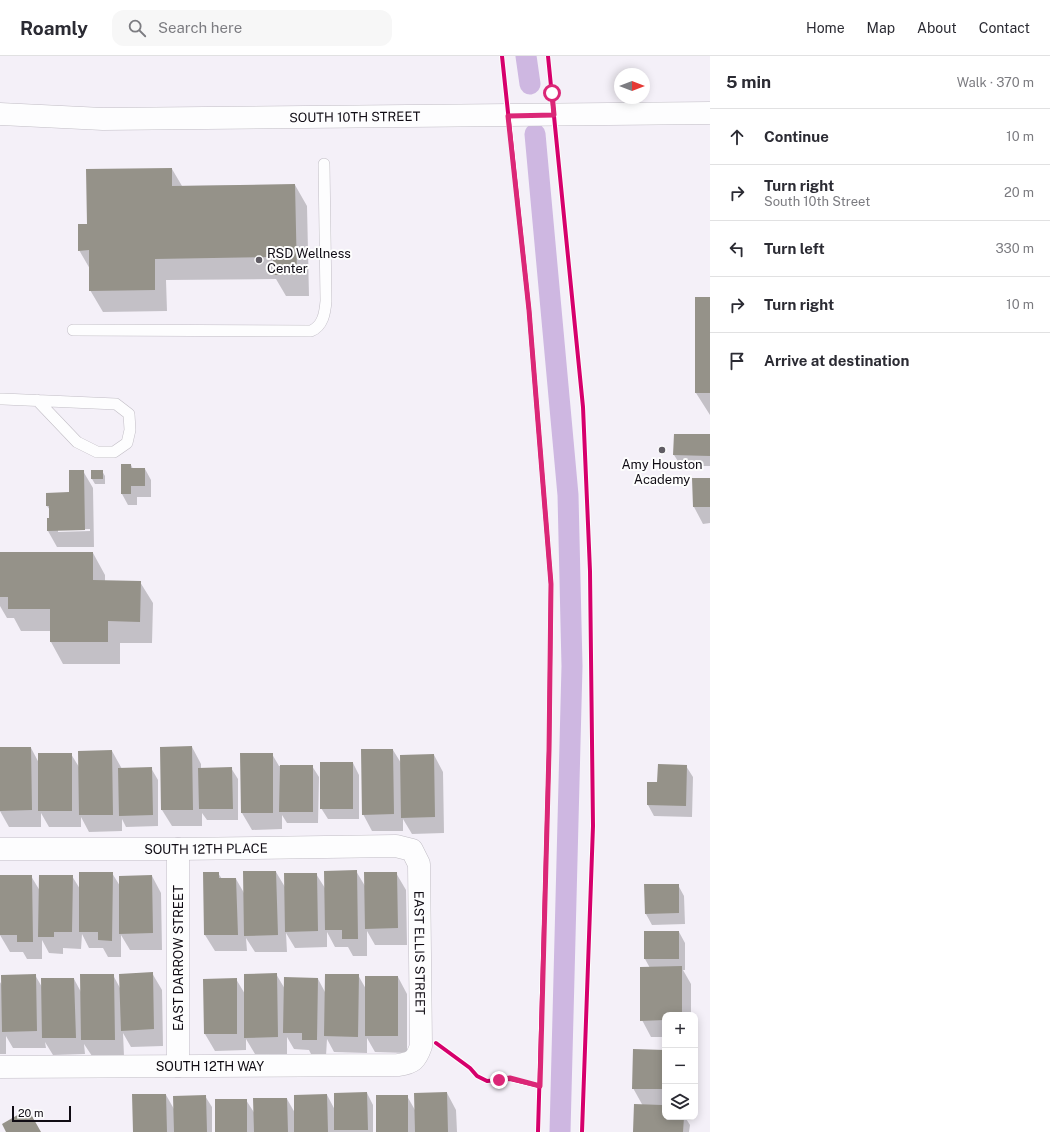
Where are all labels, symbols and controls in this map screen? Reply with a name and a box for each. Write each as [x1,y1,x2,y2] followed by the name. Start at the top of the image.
[112,10,392,46] search box
[20,17,88,39] text: Roamly
[126,17,148,39] icon: search
[158,19,242,36] text: Search here
[806,20,845,36] text: Home
[867,20,895,36] text: Map
[917,20,957,36] text: About
[979,20,1030,36] text: Contact
[614,68,650,104] north arrow
[726,72,771,92] text: 5 min
[957,75,1034,90] text: Walk · 370 m
[543,84,561,102] route start
[289,109,421,125] street label: SOUTH 10TH STREET
[726,126,748,148] icon: ahead
[764,128,829,145] text: Continue
[1006,129,1034,144] text: 10 m
[764,177,834,194] text: Turn right
[726,182,748,204] icon: right
[1004,185,1034,200] text: 20 m
[764,194,870,209] text: South 10th Street
[726,238,748,260] icon: left
[764,240,825,257] text: Turn left
[995,241,1034,256] text: 330 m
[267,246,351,276] place label: RSD Wellness Center
[254,255,264,265] marker: RSD Wellness Center
[726,294,748,316] icon: right
[764,296,834,313] text: Turn right
[1006,297,1034,312] text: 10 m
[726,350,748,372] icon: arrive
[764,352,909,369] text: Arrive at destination
[657,445,667,455] marker: Amy Houston Academy
[621,457,703,487] place label: Amy Houston Academy
[144,841,268,857] street label: SOUTH 12TH PLACE
[171,885,186,1031] street label: EAST DARROW STREET
[411,891,428,1015] street label: EAST ELLIS STREET
[662,1012,698,1120] map controls
[662,1012,698,1048] button: +
[662,1048,698,1084] button: −
[156,1059,264,1074] street label: SOUTH 12TH WAY
[490,1071,508,1089] route end
[662,1084,698,1120] button: layers
[12,1104,71,1123] scale bar
[18,1107,43,1119] text: 20 m

